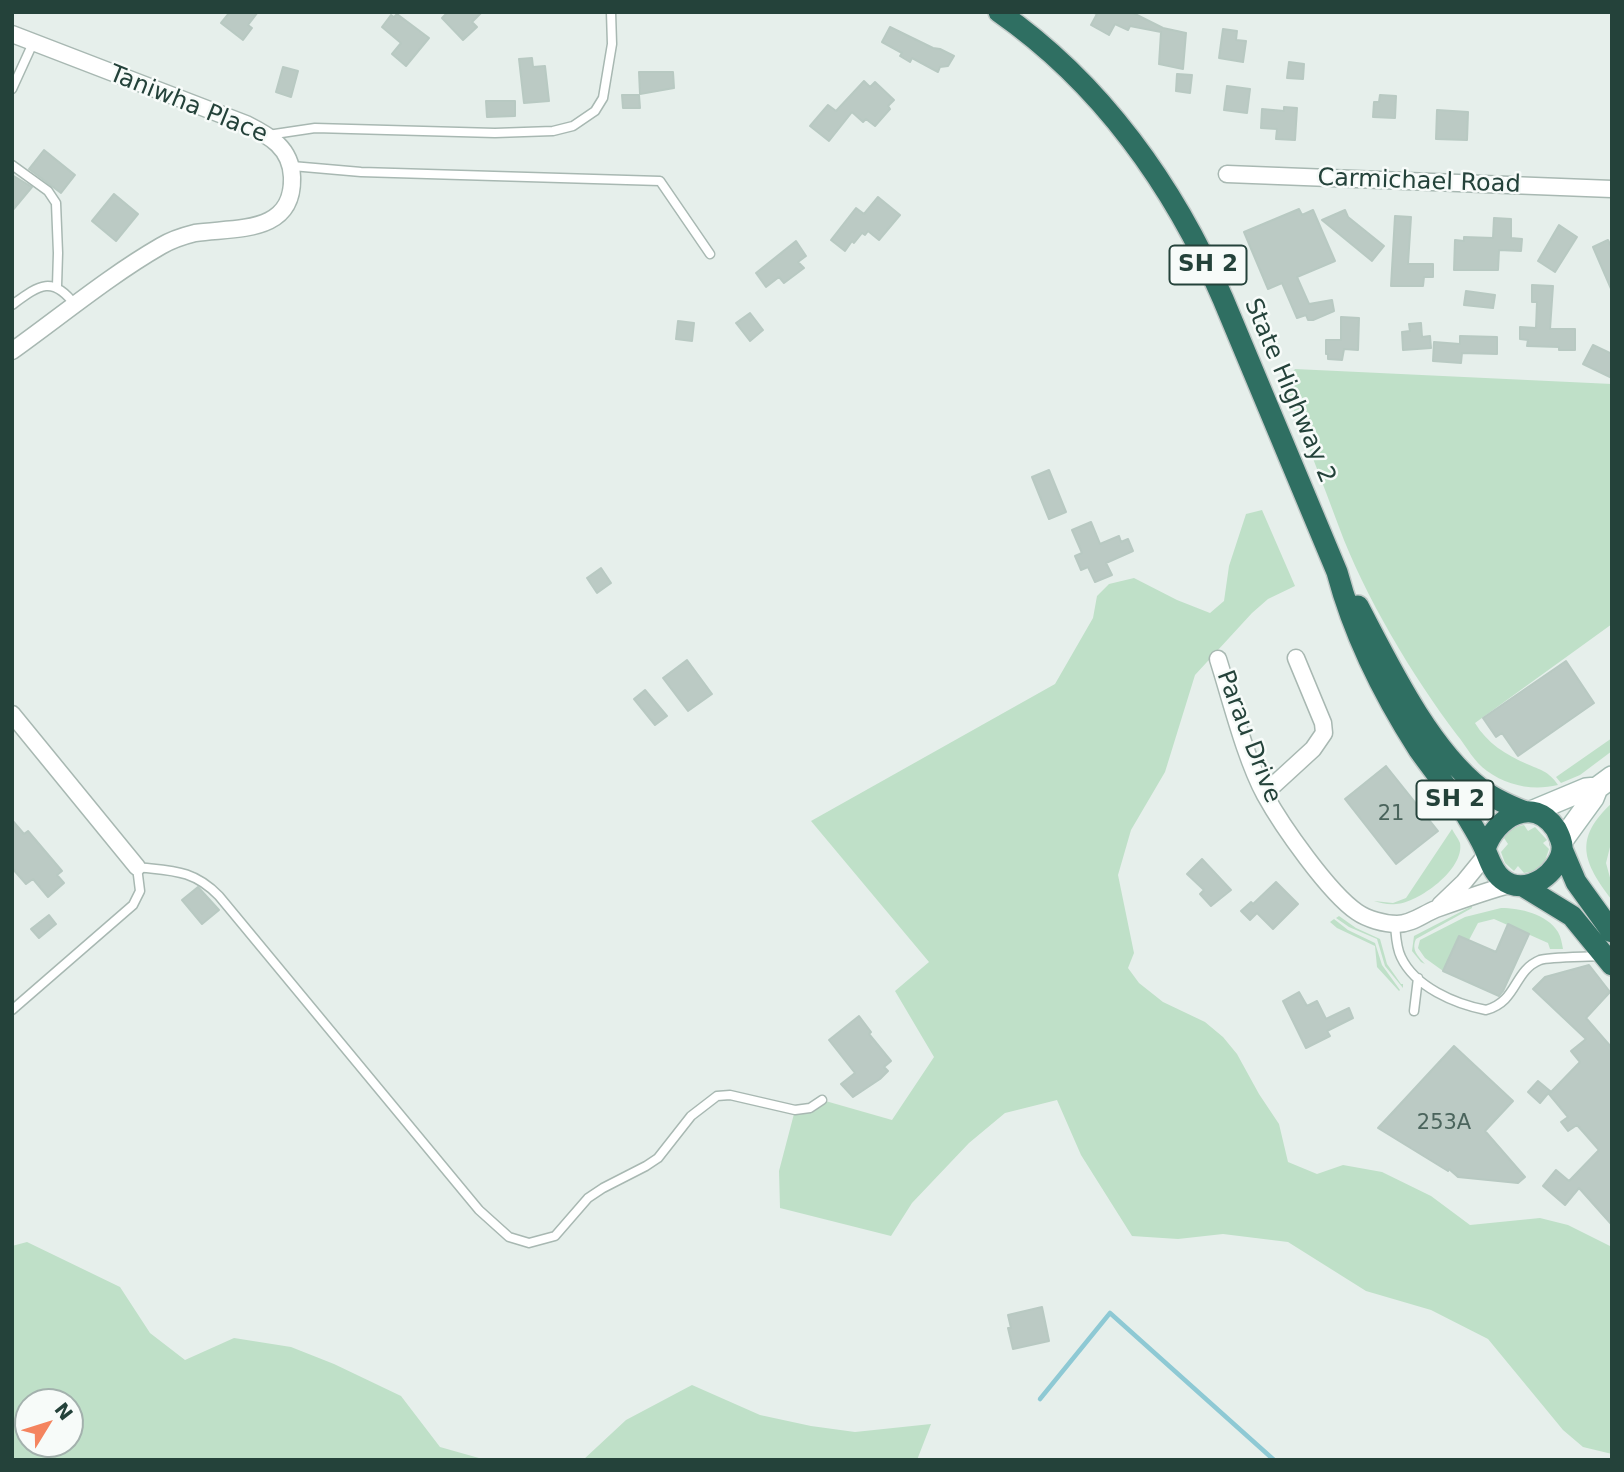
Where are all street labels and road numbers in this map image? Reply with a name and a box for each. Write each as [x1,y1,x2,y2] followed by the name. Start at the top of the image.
[105,60,271,150] street label: Taniwha Place
[1317,164,1521,200] street label: Carmichael Road
[1170,246,1246,284] road number: SH 2
[1237,294,1341,488] street label: State Highway 2
[1210,667,1286,807] street label: Parau Drive
[1416,780,1494,820] road number: SH 2

